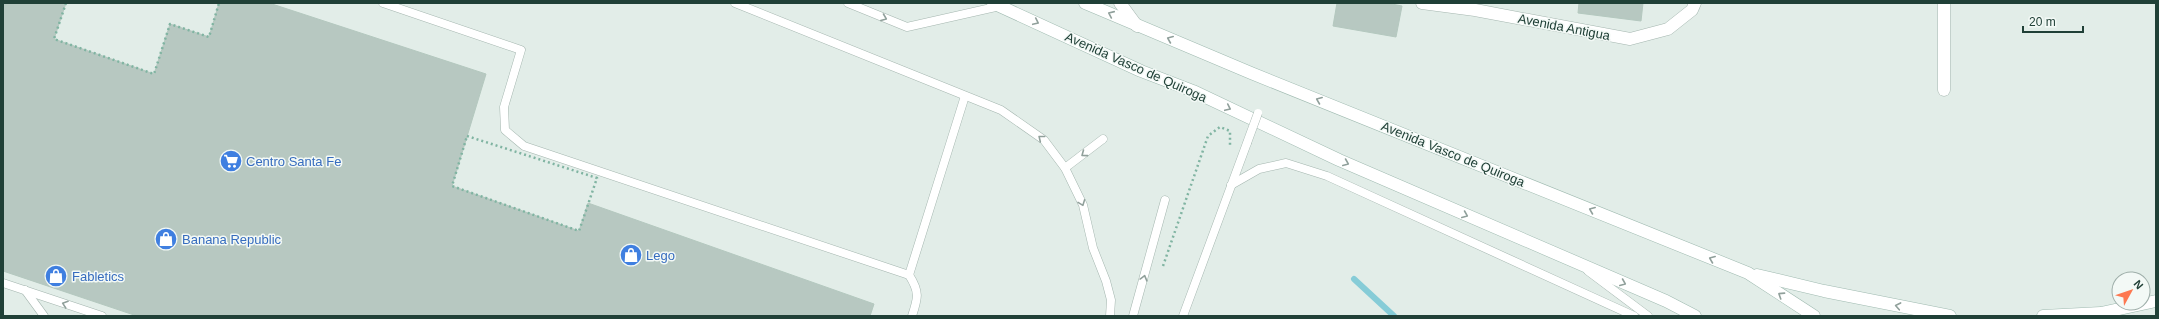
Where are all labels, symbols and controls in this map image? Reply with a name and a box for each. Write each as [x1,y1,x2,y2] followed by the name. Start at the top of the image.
[2023,8,2083,34] scale bar
[1108,11,1115,19] one-way arrow
[1517,11,1612,43] street label: Avenida Antigua
[881,13,888,21] one-way arrow
[2029,15,2056,29] text: 20 m
[1031,17,1039,25] one-way arrow
[1063,29,1210,105] street label: Avenida Vasco de Quiroga
[1166,36,1173,44] one-way arrow
[1316,97,1323,105] one-way arrow
[1224,103,1232,111] one-way arrow
[1379,118,1528,190] street label: Avenida Vasco de Quiroga
[1038,136,1045,143] one-way arrow
[218,148,244,174] supermarket icon: Centro Santa Fe
[1082,149,1089,156] one-way arrow
[246,154,341,169] place label: Centro Santa Fe
[1342,158,1349,166] one-way arrow
[1077,199,1085,207] one-way arrow
[1588,207,1596,215] one-way arrow
[1462,210,1469,218] one-way arrow
[153,226,179,252] shop icon: Banana Republic
[182,232,282,247] place label: Banana Republic
[618,242,644,268] shop icon: Lego
[646,248,675,263] place label: Lego
[1709,255,1716,263] one-way arrow
[43,263,69,289] shop icon: Fabletics
[72,269,125,284] place label: Fabletics
[2111,271,2151,311] north arrow
[1139,275,1147,282] one-way arrow
[1620,278,1627,286] one-way arrow
[2132,278,2146,292] text: N
[1779,293,1786,300] one-way arrow
[62,300,69,308] one-way arrow
[1895,302,1901,310] one-way arrow

